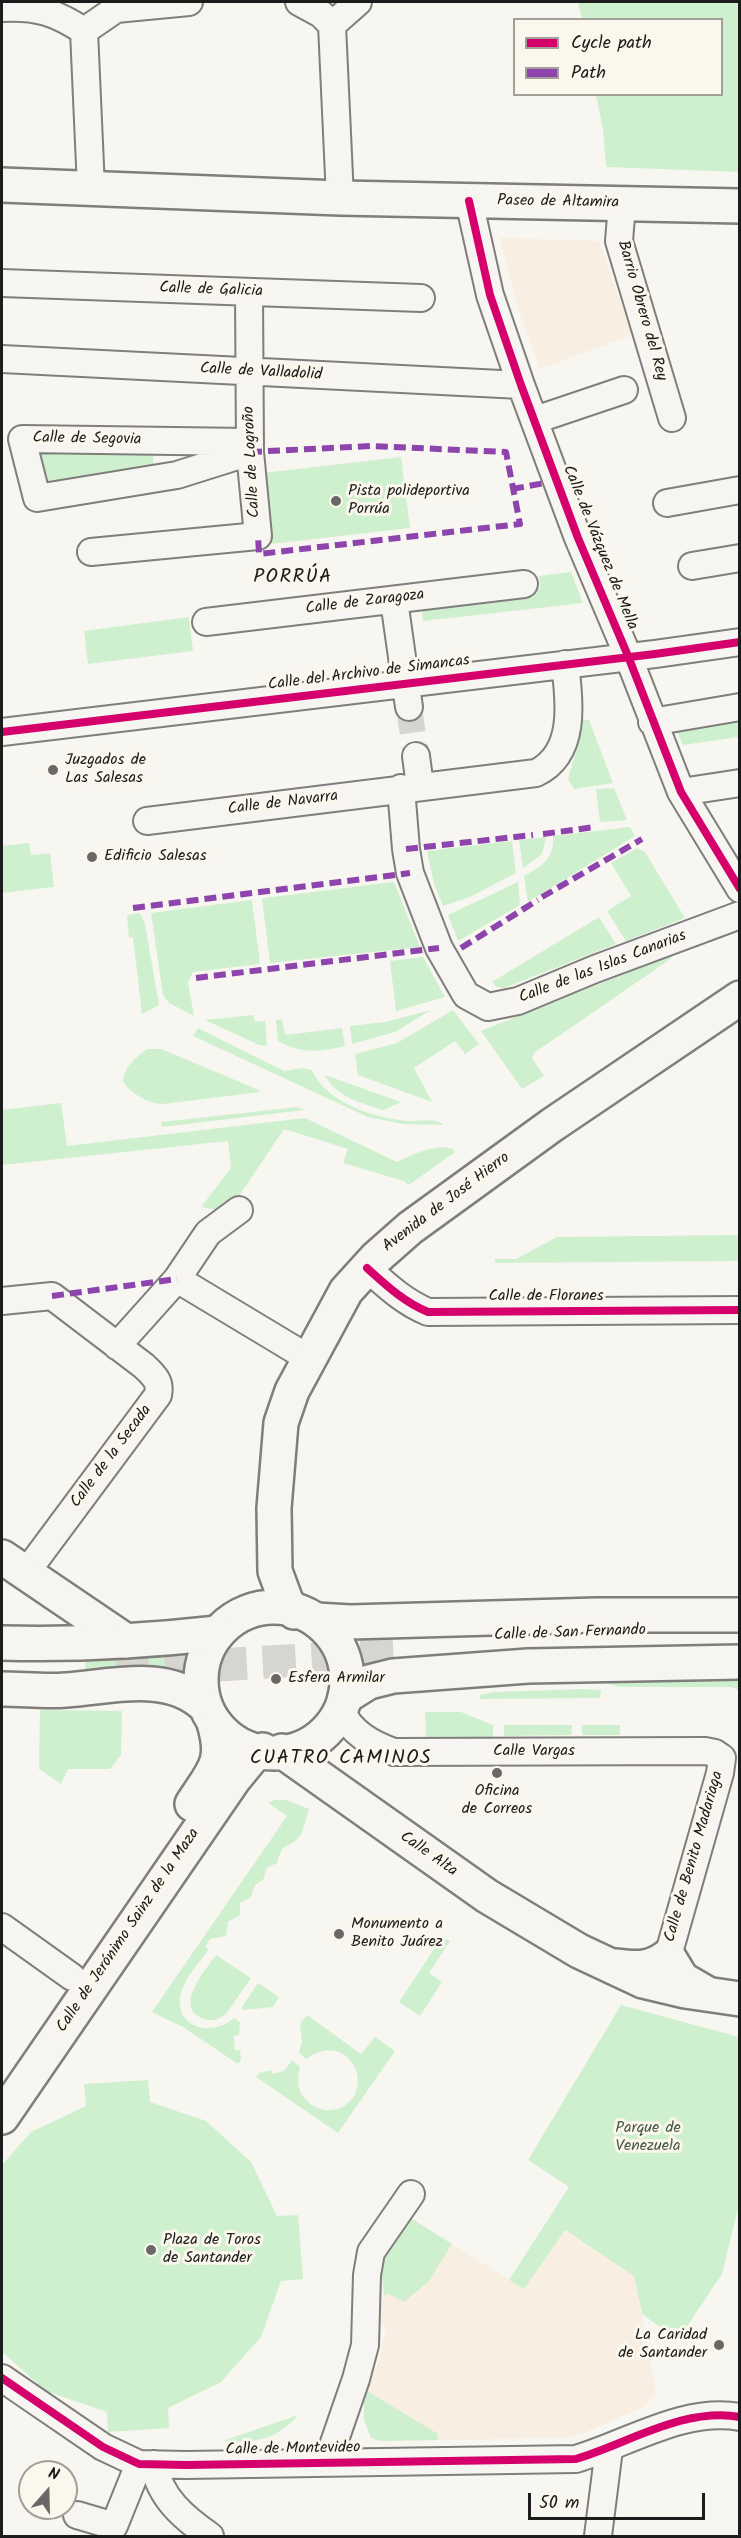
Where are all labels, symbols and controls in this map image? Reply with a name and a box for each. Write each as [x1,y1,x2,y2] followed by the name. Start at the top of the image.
[513,18,723,96] legend
[571,29,652,58] text: Cycle path
[571,59,606,88] text: Path
[497,192,619,214] street label: Paseo de Altamira
[612,239,670,383] street label: Barrio Obrero del Rey
[159,280,263,302] street label: Calle de Galicia
[199,360,323,386] street label: Calle de Valladolid
[240,406,266,518] street label: Calle de Logroño
[32,429,142,451] street label: Calle de Segovia
[557,463,641,633] street label: Calle de Vázquez de Mella
[348,482,470,520] place label: Pista polideportiva Porrúa
[329,494,343,508] marker: Pista polideportiva Porrúa
[253,567,333,591] district label: PORRÚA
[304,586,426,620] street label: Calle de Zaragoza
[267,652,471,696] street label: Calle del Archivo de Simancas
[65,751,146,789] place label: Juzgados de Las Salesas
[46,763,60,777] marker: Juzgados de Las Salesas
[227,788,339,820] street label: Calle de Navarra
[104,847,206,867] place label: Edificio Salesas
[85,850,99,864] marker: Edificio Salesas
[517,927,689,1009] street label: Calle de las Islas Canarias
[380,1149,514,1257] street label: Avenida de José Hierro
[488,1287,604,1307] street label: Calle de Floranes
[67,1402,157,1512] street label: Calle de la Secada
[494,1622,646,1646] street label: Calle de San Fernando
[288,1669,385,1689] place label: Esfera Armilar
[269,1672,283,1686] marker: Esfera Armilar
[493,1742,575,1762] street label: Calle Vargas
[250,1748,432,1772] district label: CUATRO CAMINOS
[490,1766,504,1780] marker: Oficina de Correos
[661,1769,729,1945] street label: Calle de Benito Madariaga
[462,1782,532,1820] place label: Oficina de Correos
[53,1825,205,2037] street label: Calle de Jerónimo Sainz de la Maza
[396,1828,460,1882] street label: Calle Alta
[351,1915,443,1953] place label: Monumento a Benito Juárez
[332,1927,346,1941] marker: Monumento a Benito Juárez
[615,2119,681,2157] park label: Parque de Venezuela
[163,2231,261,2269] place label: Plaza de Toros de Santander
[144,2243,158,2257] marker: Plaza de Toros de Santander
[618,2326,707,2364] place label: La Caridad de Santander
[712,2338,726,2352] marker: La Caridad de Santander
[225,2439,361,2461] street label: Calle de Montevideo
[18,2460,78,2520] north arrow
[45,2461,63,2488] text: N
[531,2481,708,2519] scale bar
[539,2489,579,2518] text: 50 m

